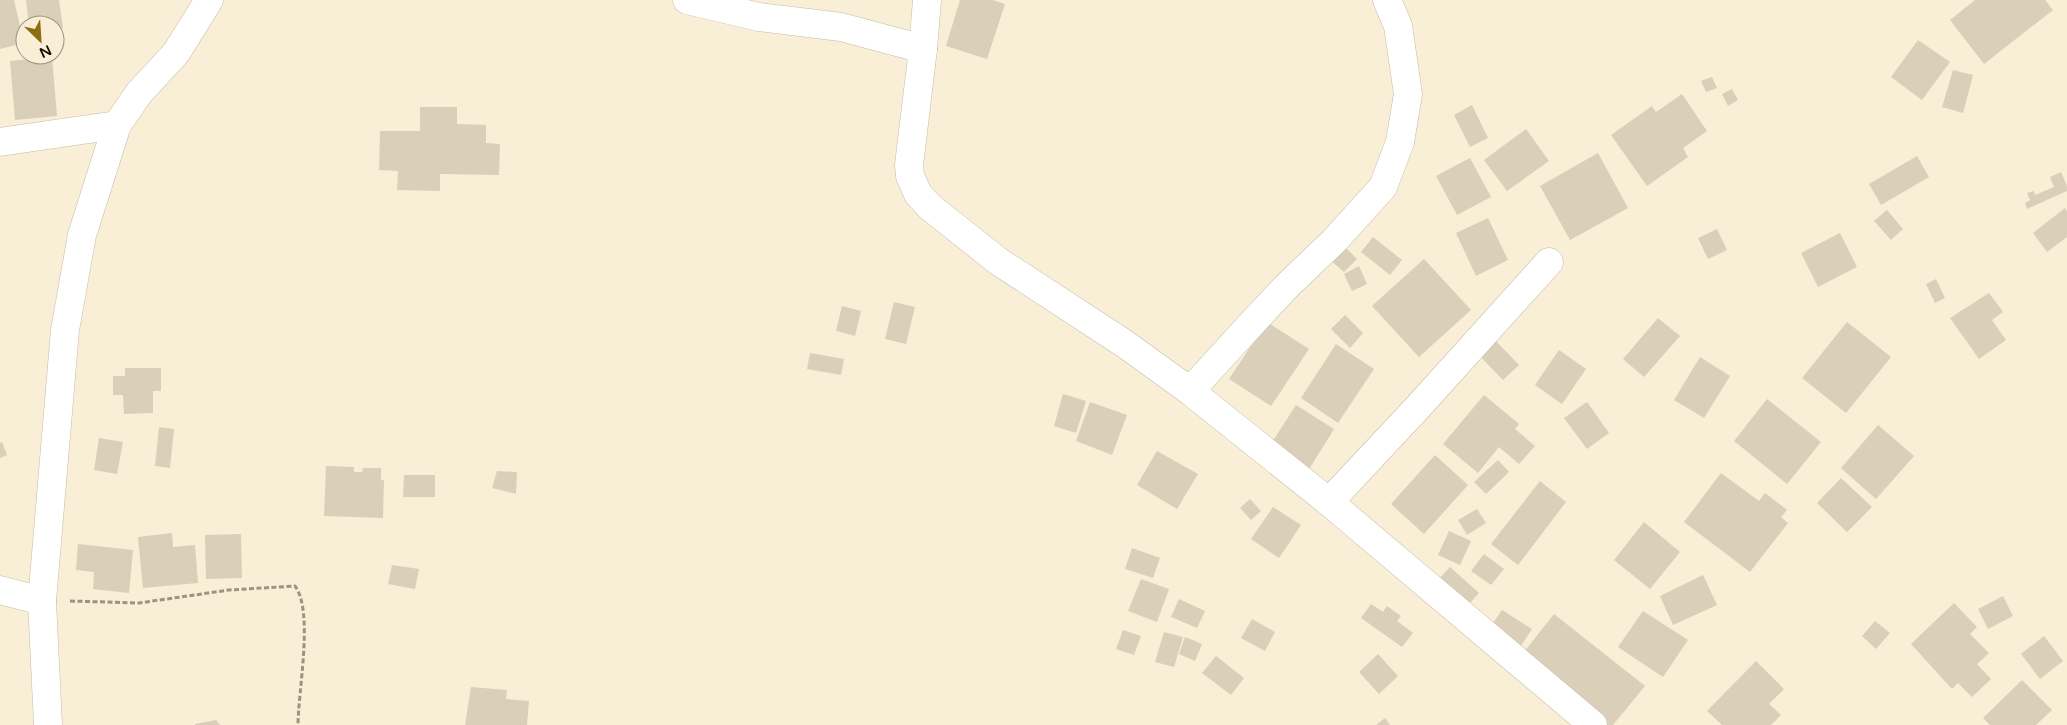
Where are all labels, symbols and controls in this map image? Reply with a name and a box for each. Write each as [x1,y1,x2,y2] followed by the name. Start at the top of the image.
[15,15,65,65] north arrow
[37,41,54,61] text: N

